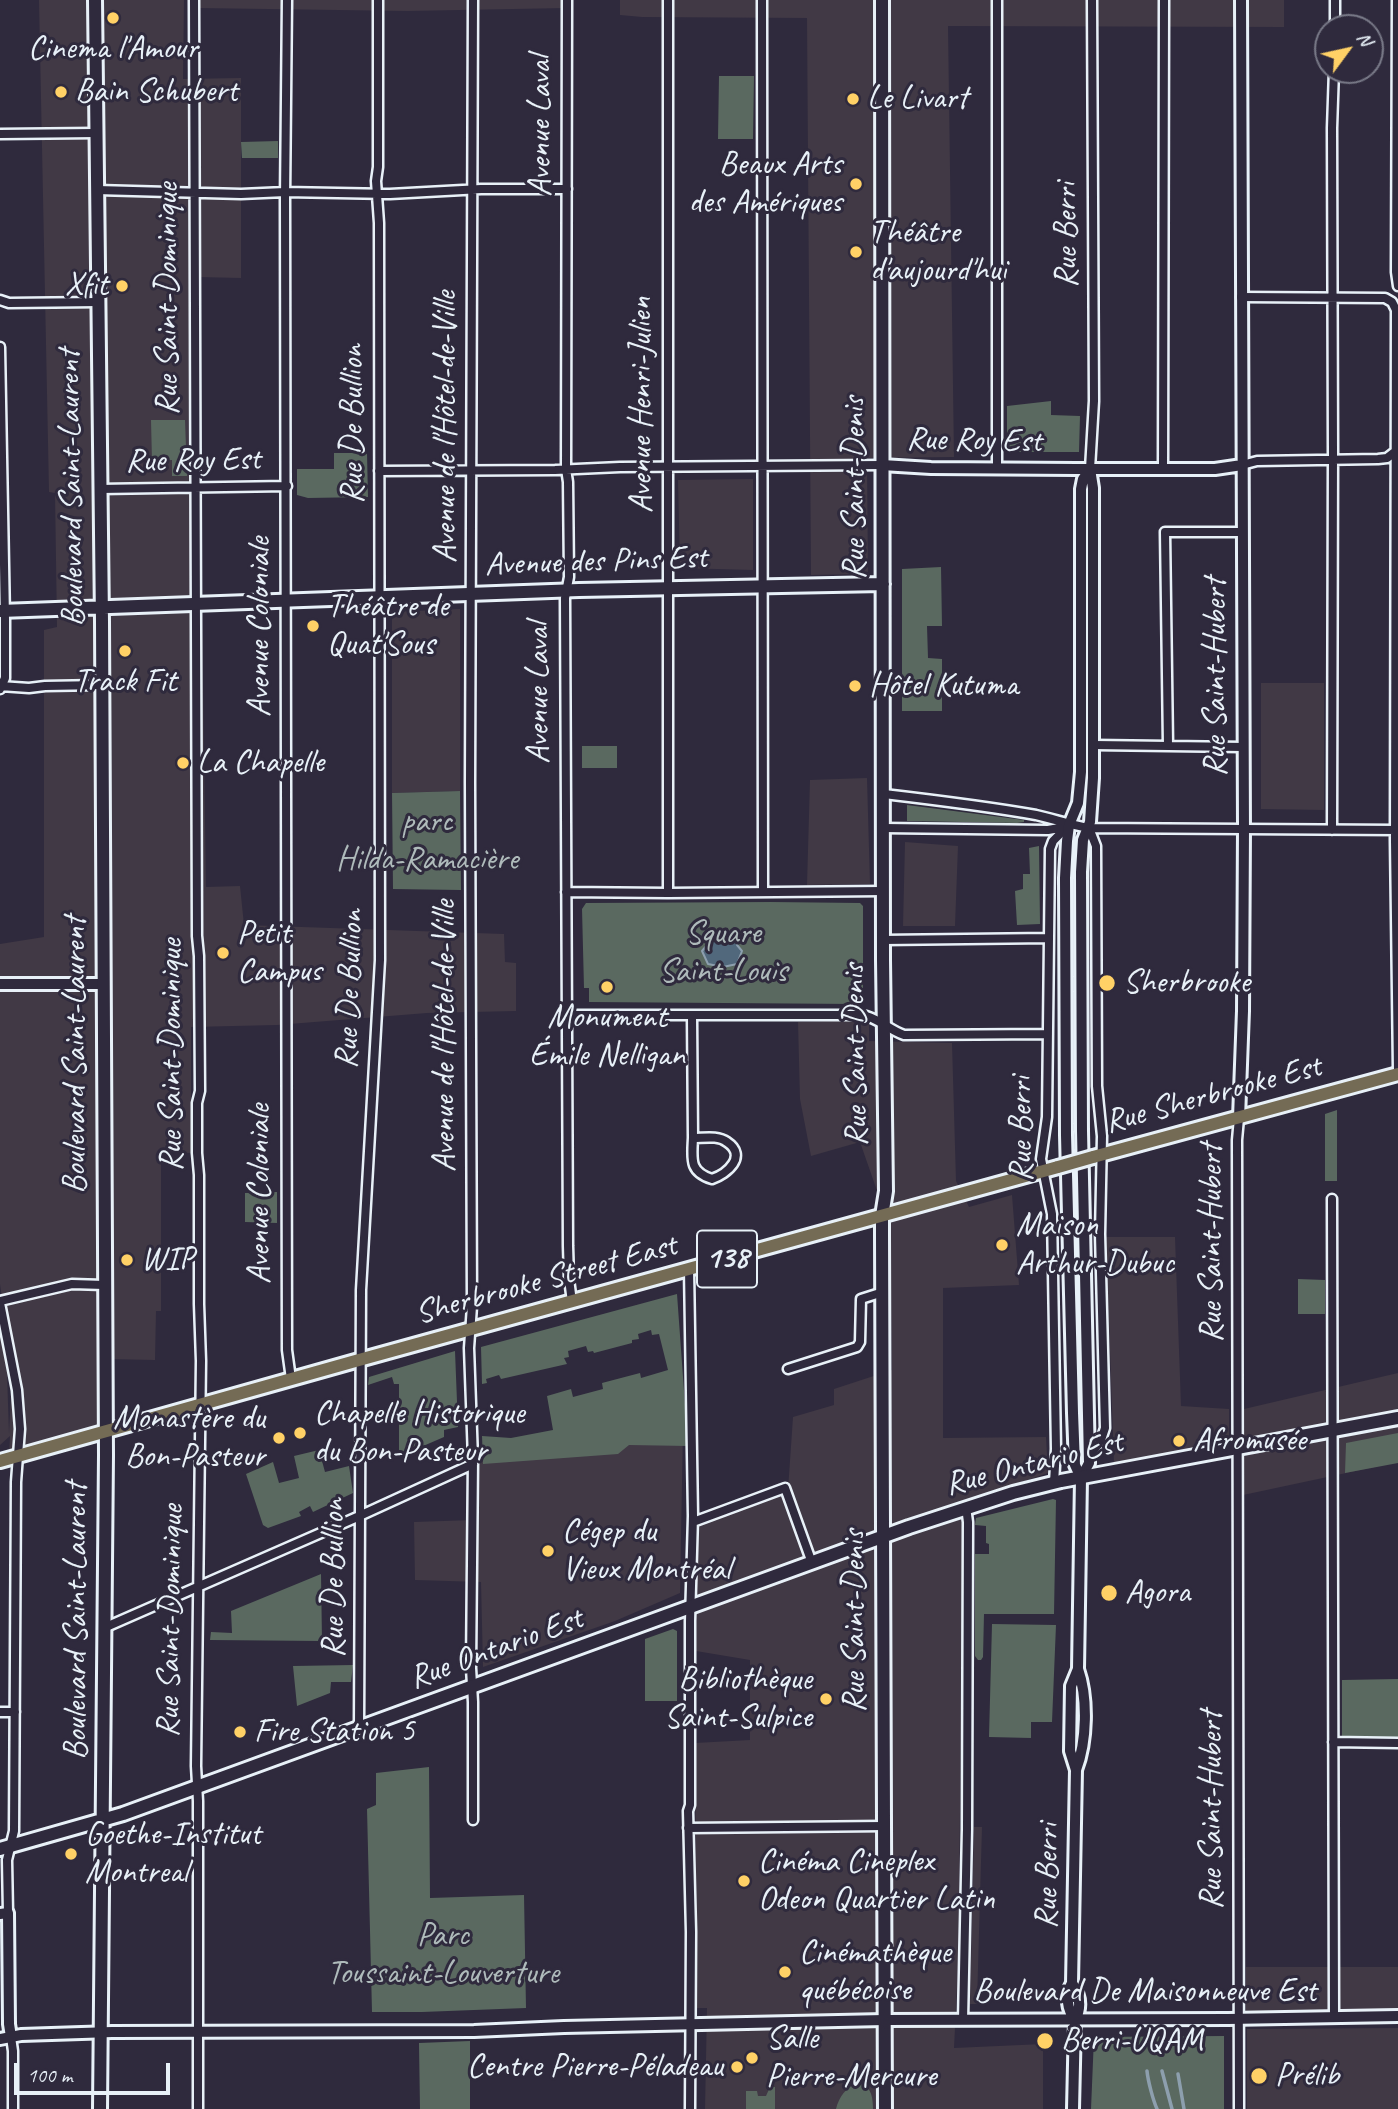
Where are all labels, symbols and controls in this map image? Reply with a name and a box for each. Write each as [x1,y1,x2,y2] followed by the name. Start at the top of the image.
[105,10,121,26] marker: Cinema l'Amour
[1314,14,1384,84] north arrow
[1352,27,1378,50] text: N
[28,29,198,69] place label: Cinema l'Amour
[521,55,561,197] street label: Avenue Laval
[75,72,238,112] place label: Bain Schubert
[867,79,968,119] place label: Le Livart
[53,84,69,100] marker: Bain Schubert
[845,91,861,107] marker: Le Livart
[688,145,842,223] place label: Beaux Arts des Amériques
[848,176,864,192] marker: Beaux Arts des Amériques
[1047,182,1087,288] street label: Rue Berri
[148,183,188,415] street label: Rue Saint-Dominique
[870,213,1006,291] place label: Théâtre d'aujourd'hui
[848,244,864,260] marker: Théâtre d'aujourd'hui
[65,266,108,306] place label: Xfit
[114,278,130,294] marker: Xfit
[426,291,466,563] street label: Avenue de l'Hôtel-de-Ville
[622,297,662,513] street label: Avenue Henri-Julien
[333,344,373,504] street label: Rue De Bullion
[50,349,94,627] street label: Boulevard Saint-Laurent
[835,397,875,579] street label: Rue Saint-Denis
[906,420,1042,462] street label: Rue Roy Est
[125,440,261,482] street label: Rue Roy Est
[240,537,280,717] street label: Avenue Coloniale
[484,538,708,586] street label: Avenue des Pins Est
[1196,578,1236,776] street label: Rue Saint-Hubert
[327,587,448,665] place label: Théâtre de Quat'Sous
[305,618,321,634] marker: Théâtre de Quat'Sous
[519,622,559,764] street label: Avenue Laval
[117,643,133,659] marker: Track Fit
[74,662,176,702] place label: Track Fit
[869,666,1018,706] place label: Hôtel Kutuma
[847,678,863,694] marker: Hôtel Kutuma
[197,743,324,783] place label: La Chapelle
[175,755,191,771] marker: La Chapelle
[336,802,518,880] park label: parc Hilda-Ramacière
[425,900,465,1172] street label: Avenue de l'Hôtel-de-Ville
[327,909,373,1069] street label: Rue De Bullion
[237,914,321,992] place label: Petit Campus
[659,914,787,992] park label: Square Saint-Louis
[56,916,96,1194] street label: Boulevard Saint-Laurent
[152,939,192,1171] street label: Rue Saint-Dominique
[215,945,231,961] marker: Petit Campus
[835,963,877,1147] street label: Rue Saint-Denis
[1123,963,1250,1003] place label: Sherbrooke
[1097,973,1117,993] marker: Sherbrooke
[599,979,615,995] marker: Monument Émile Nelligan
[529,998,685,1076] place label: Monument Émile Nelligan
[1101,1047,1325,1143] street label: Rue Sherbrooke Est
[1002,1076,1042,1182] street label: Rue Berri
[240,1104,280,1284] street label: Avenue Coloniale
[1192,1144,1232,1342] street label: Rue Saint-Hubert
[1016,1206,1174,1284] place label: Maison Arthur-Dubuc
[411,1226,681,1334] street label: Sherbrooke Street East
[697,1230,757,1288] road number: 138
[994,1237,1010,1253] marker: Maison Arthur-Dubuc
[141,1240,194,1280] place label: WIP
[119,1252,135,1268] marker: WIP
[314,1394,524,1472] place label: Chapelle Historique du Bon-Pasteur
[113,1399,265,1477] place label: Monastère du Bon-Pasteur
[1193,1421,1306,1461] place label: Afromusée
[941,1423,1127,1505] street label: Rue Ontario Est
[292,1425,308,1441] marker: Chapelle Historique du Bon-Pasteur
[271,1430,287,1446] marker: Monastère du Bon-Pasteur
[1171,1433,1187,1449] marker: Afromusée
[57,1482,97,1760] street label: Boulevard Saint-Laurent
[314,1498,354,1658] street label: Rue De Bullion
[149,1504,193,1738] street label: Rue Saint-Dominique
[562,1512,730,1590] place label: Cégep du Vieux Montréal
[835,1530,875,1712] street label: Rue Saint-Denis
[540,1543,556,1559] marker: Cégep du Vieux Montréal
[1125,1573,1190,1613] place label: Agora
[1099,1583,1119,1603] marker: Agora
[404,1599,588,1699] street label: Rue Ontario Est
[664,1660,812,1738] place label: Bibliothèque Saint-Sulpice
[818,1691,834,1707] marker: Bibliothèque Saint-Sulpice
[1192,1711,1232,1909] street label: Rue Saint-Hubert
[254,1712,415,1752] place label: Fire Station 5
[232,1724,248,1740] marker: Fire Station 5
[85,1815,261,1893] place label: Goethe-Institut Montreal
[1027,1823,1069,1929] street label: Rue Berri
[758,1842,995,1920] place label: Cinéma Cineplex Odeon Quartier Latin
[63,1846,79,1862] marker: Goethe-Institut Montreal
[736,1873,752,1889] marker: Cinéma Cineplex Odeon Quartier Latin
[327,1916,559,1994] park label: Parc Toussaint-Louverture
[799,1933,951,2011] place label: Cinémathèque québécoise
[777,1964,793,1980] marker: Cinémathèque québécoise
[974,1972,1316,2012] street label: Boulevard De Maisonneuve Est
[766,2019,937,2097] place label: Salle Pierre-Mercure
[1061,2021,1203,2061] place label: Berri-UQAM
[1035,2031,1055,2051] marker: Berri-UQAM
[467,2047,723,2087] place label: Centre Pierre-Péladeau
[18,2050,173,2094] scale bar
[744,2050,760,2066] marker: Salle Pierre-Mercure
[1275,2056,1339,2096] place label: Prélib
[729,2059,745,2075] marker: Centre Pierre-Péladeau
[27,2062,72,2088] text: 100 m
[1249,2066,1269,2086] marker: Prélib

